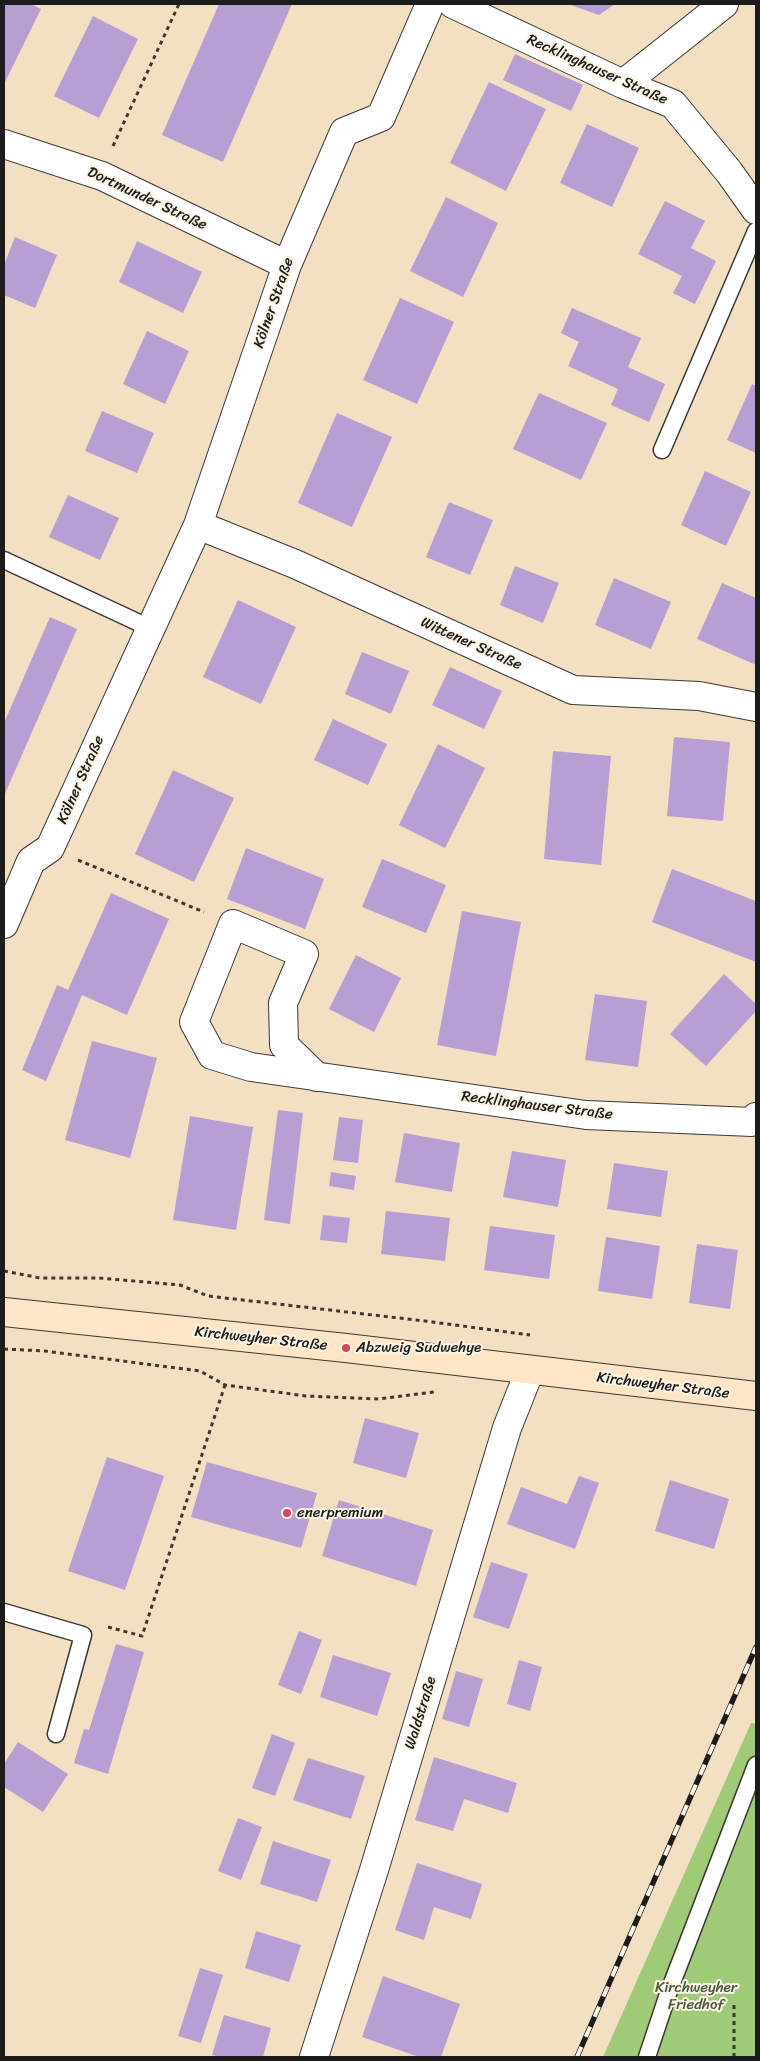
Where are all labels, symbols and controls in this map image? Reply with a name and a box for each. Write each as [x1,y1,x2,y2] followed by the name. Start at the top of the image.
[524,31,670,109] street label: Recklinghauser Straße
[84,163,210,235] street label: Dortmunder Straße
[250,255,298,351] street label: Kölner Straße
[418,614,524,674] street label: Wittener Straße
[54,733,108,827] street label: Kölner Straße
[460,1088,614,1124] street label: Recklinghauser Straße
[194,1323,328,1355] street label: Kirchweyher Straße
[356,1339,481,1357] place label: Abzweig Sudwehye
[340,1342,352,1354] marker: Abzweig Sudwehye
[596,1369,730,1403] street label: Kirchweyher Straße
[297,1504,383,1522] place label: enerpremium
[281,1507,293,1519] marker: enerpremium
[401,1674,441,1752] street label: Waldstraße
[655,1979,737,2014] park label: Kirchweyher Friedhof

